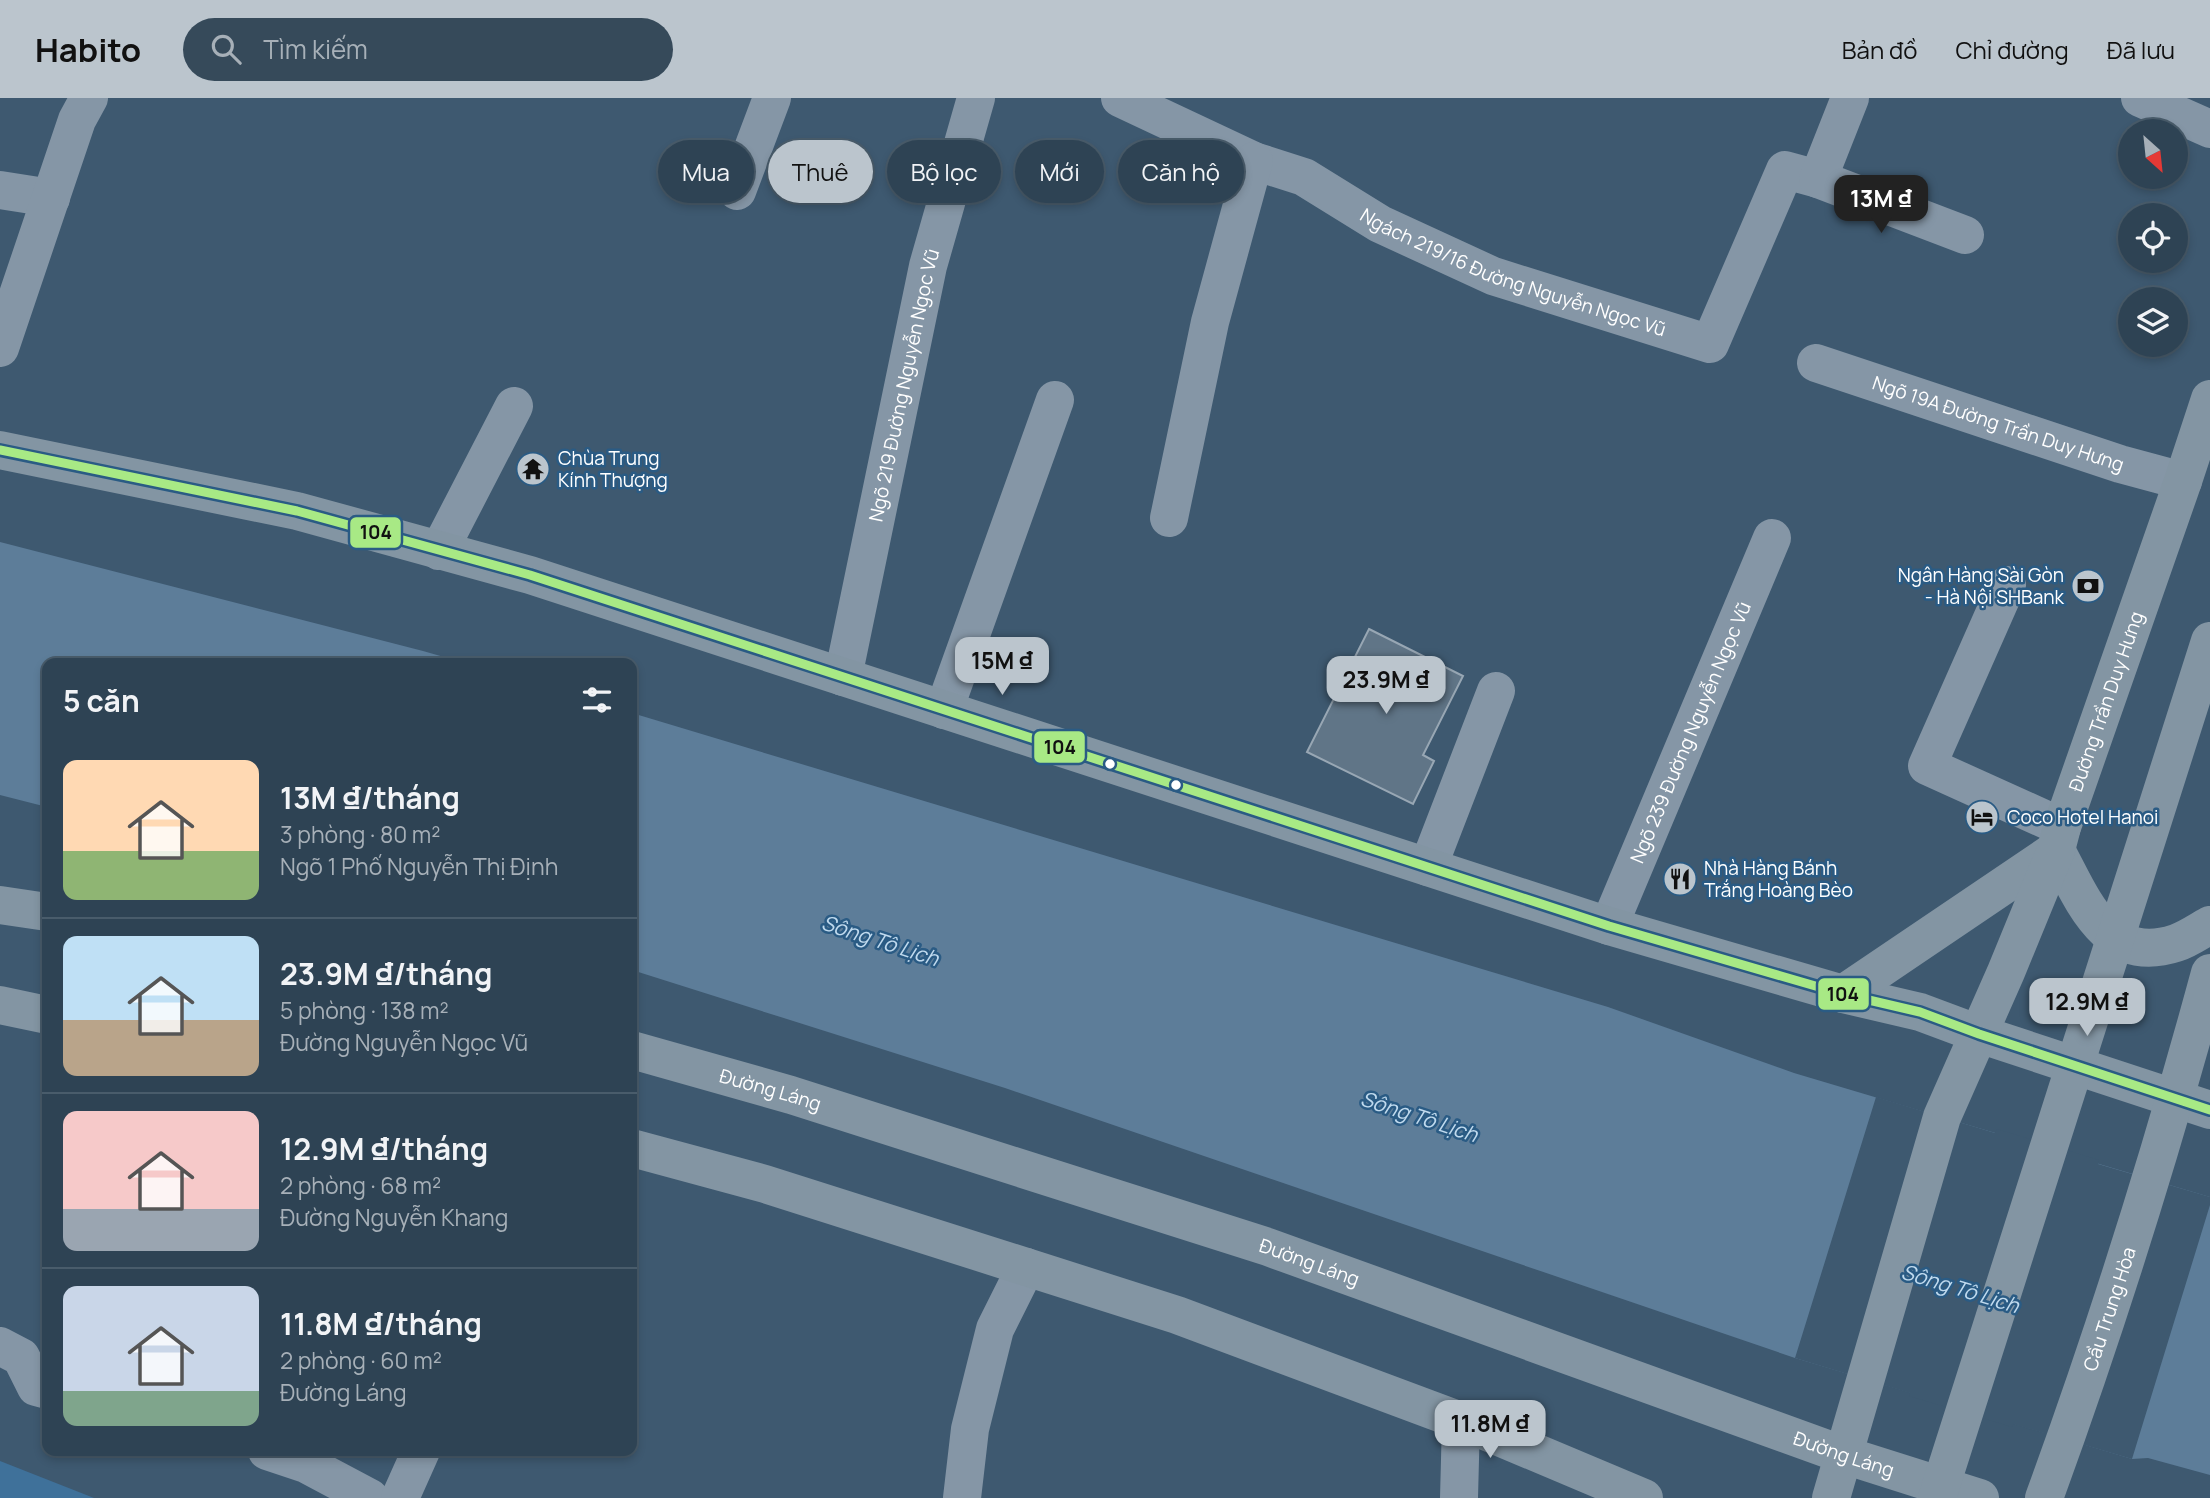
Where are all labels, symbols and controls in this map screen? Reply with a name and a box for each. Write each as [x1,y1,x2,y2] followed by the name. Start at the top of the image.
[183,18,673,81] search box
[35,27,141,72] text: Habito
[207,30,245,68] icon: search
[263,31,368,67] text: Tìm kiếm
[1842,33,1917,66] text: Bản đồ
[1955,33,2069,66] text: Chỉ đường
[2107,33,2175,66] text: Đã lưu
[2118,119,2188,189] north arrow
[2118,119,2188,357] map controls
[658,140,754,203] chip: Mua
[768,140,873,203] chip: Thuê
[887,140,1001,203] chip: Bộ lọc
[1015,140,1104,203] chip: Mới
[1118,140,1244,203] chip: Căn hộ
[1832,176,1930,235] pin: 13M ₫
[1850,182,1912,214] text: 13M ₫
[1355,202,1669,342] street label: Ngách 219/16 Đường Nguyễn Ngọc Vũ
[2118,203,2188,273] button: locate
[862,246,945,524] street label: Ngõ 219 Đường Nguyễn Ngọc Vũ
[2118,287,2188,357] button: layers
[1869,370,2127,477] street label: Ngõ 19A Đường Trần Duy Hưng
[558,445,668,493] place label: Chùa Trung Kính Thượng
[514,450,552,488] temple icon: Chùa Trung Kính Thượng
[349,516,402,549] line badge: 104
[360,519,392,545] text: 104
[1898,562,2065,610] place label: Ngân Hàng Sài Gòn - Hà Nội SHBank
[2069,567,2107,605] bank icon: Ngân Hàng Sài Gòn - Hà Nội SHBank
[1624,598,1757,867] street label: Ngõ 239 Đường Nguyễn Ngọc Vũ
[2062,608,2149,795] street label: Đường Trần Duy Hưng
[953,638,1051,697] pin: 15M ₫
[971,644,1033,676] text: 15M ₫
[1321,656,1451,716] pin: 23.9M ₫
[1343,663,1429,695] text: 23.9M ₫
[63,680,140,721] text: 5 căn
[578,681,616,719] icon: filters
[1033,730,1086,764] line badge: 104
[1044,734,1076,760] text: 104
[1103,757,1117,771] unlabelled marker
[280,777,460,818] text: 13M ₫/tháng
[1169,778,1183,792] unlabelled marker
[119,788,203,872] icon: home
[1963,798,2001,836] hotel icon: Coco Hotel Hanoi
[2007,804,2158,830] place label: Coco Hotel Hanoi
[280,818,441,850] text: 3 phòng · 80 m²
[280,850,558,882] text: Ngõ 1 Phố Nguyễn Thị Định
[1704,855,1853,903] place label: Nhà Hàng Bánh Trắng Hoàng Bèo
[1661,860,1699,898] restaurant icon: Nhà Hàng Bánh Trắng Hoàng Bèo
[818,908,944,973] water label: Sông Tô Lịch
[280,953,493,994] text: 23.9M ₫/tháng
[119,964,203,1048] icon: home
[1817,977,1870,1011] line badge: 104
[2022,978,2152,1038] pin: 12.9M ₫
[1827,981,1859,1007] text: 104
[2045,985,2129,1017] text: 12.9M ₫
[280,994,449,1026] text: 5 phòng · 138 m²
[280,1026,528,1058] text: Đường Nguyễn Ngọc Vũ
[717,1062,825,1117] street label: Đường Láng
[1357,1084,1483,1149] water label: Sông Tô Lịch
[280,1128,488,1169] text: 12.9M ₫/tháng
[119,1139,203,1223] icon: home
[280,1169,441,1201] text: 2 phòng · 68 m²
[280,1201,508,1233] text: Đường Nguyễn Khang
[1256,1232,1363,1292] street label: Đường Láng
[2077,1244,2142,1374] street label: Cầu Trung Hòa
[1898,1257,2024,1320] water label: Sông Tô Lịch
[280,1303,482,1344] text: 11.8M ₫/tháng
[119,1314,203,1398] icon: home
[280,1344,442,1376] text: 2 phòng · 60 m²
[280,1376,407,1408] text: Đường Láng
[1425,1400,1555,1460] pin: 11.8M ₫
[1451,1407,1529,1439] text: 11.8M ₫
[1790,1425,1898,1483] street label: Đường Láng

